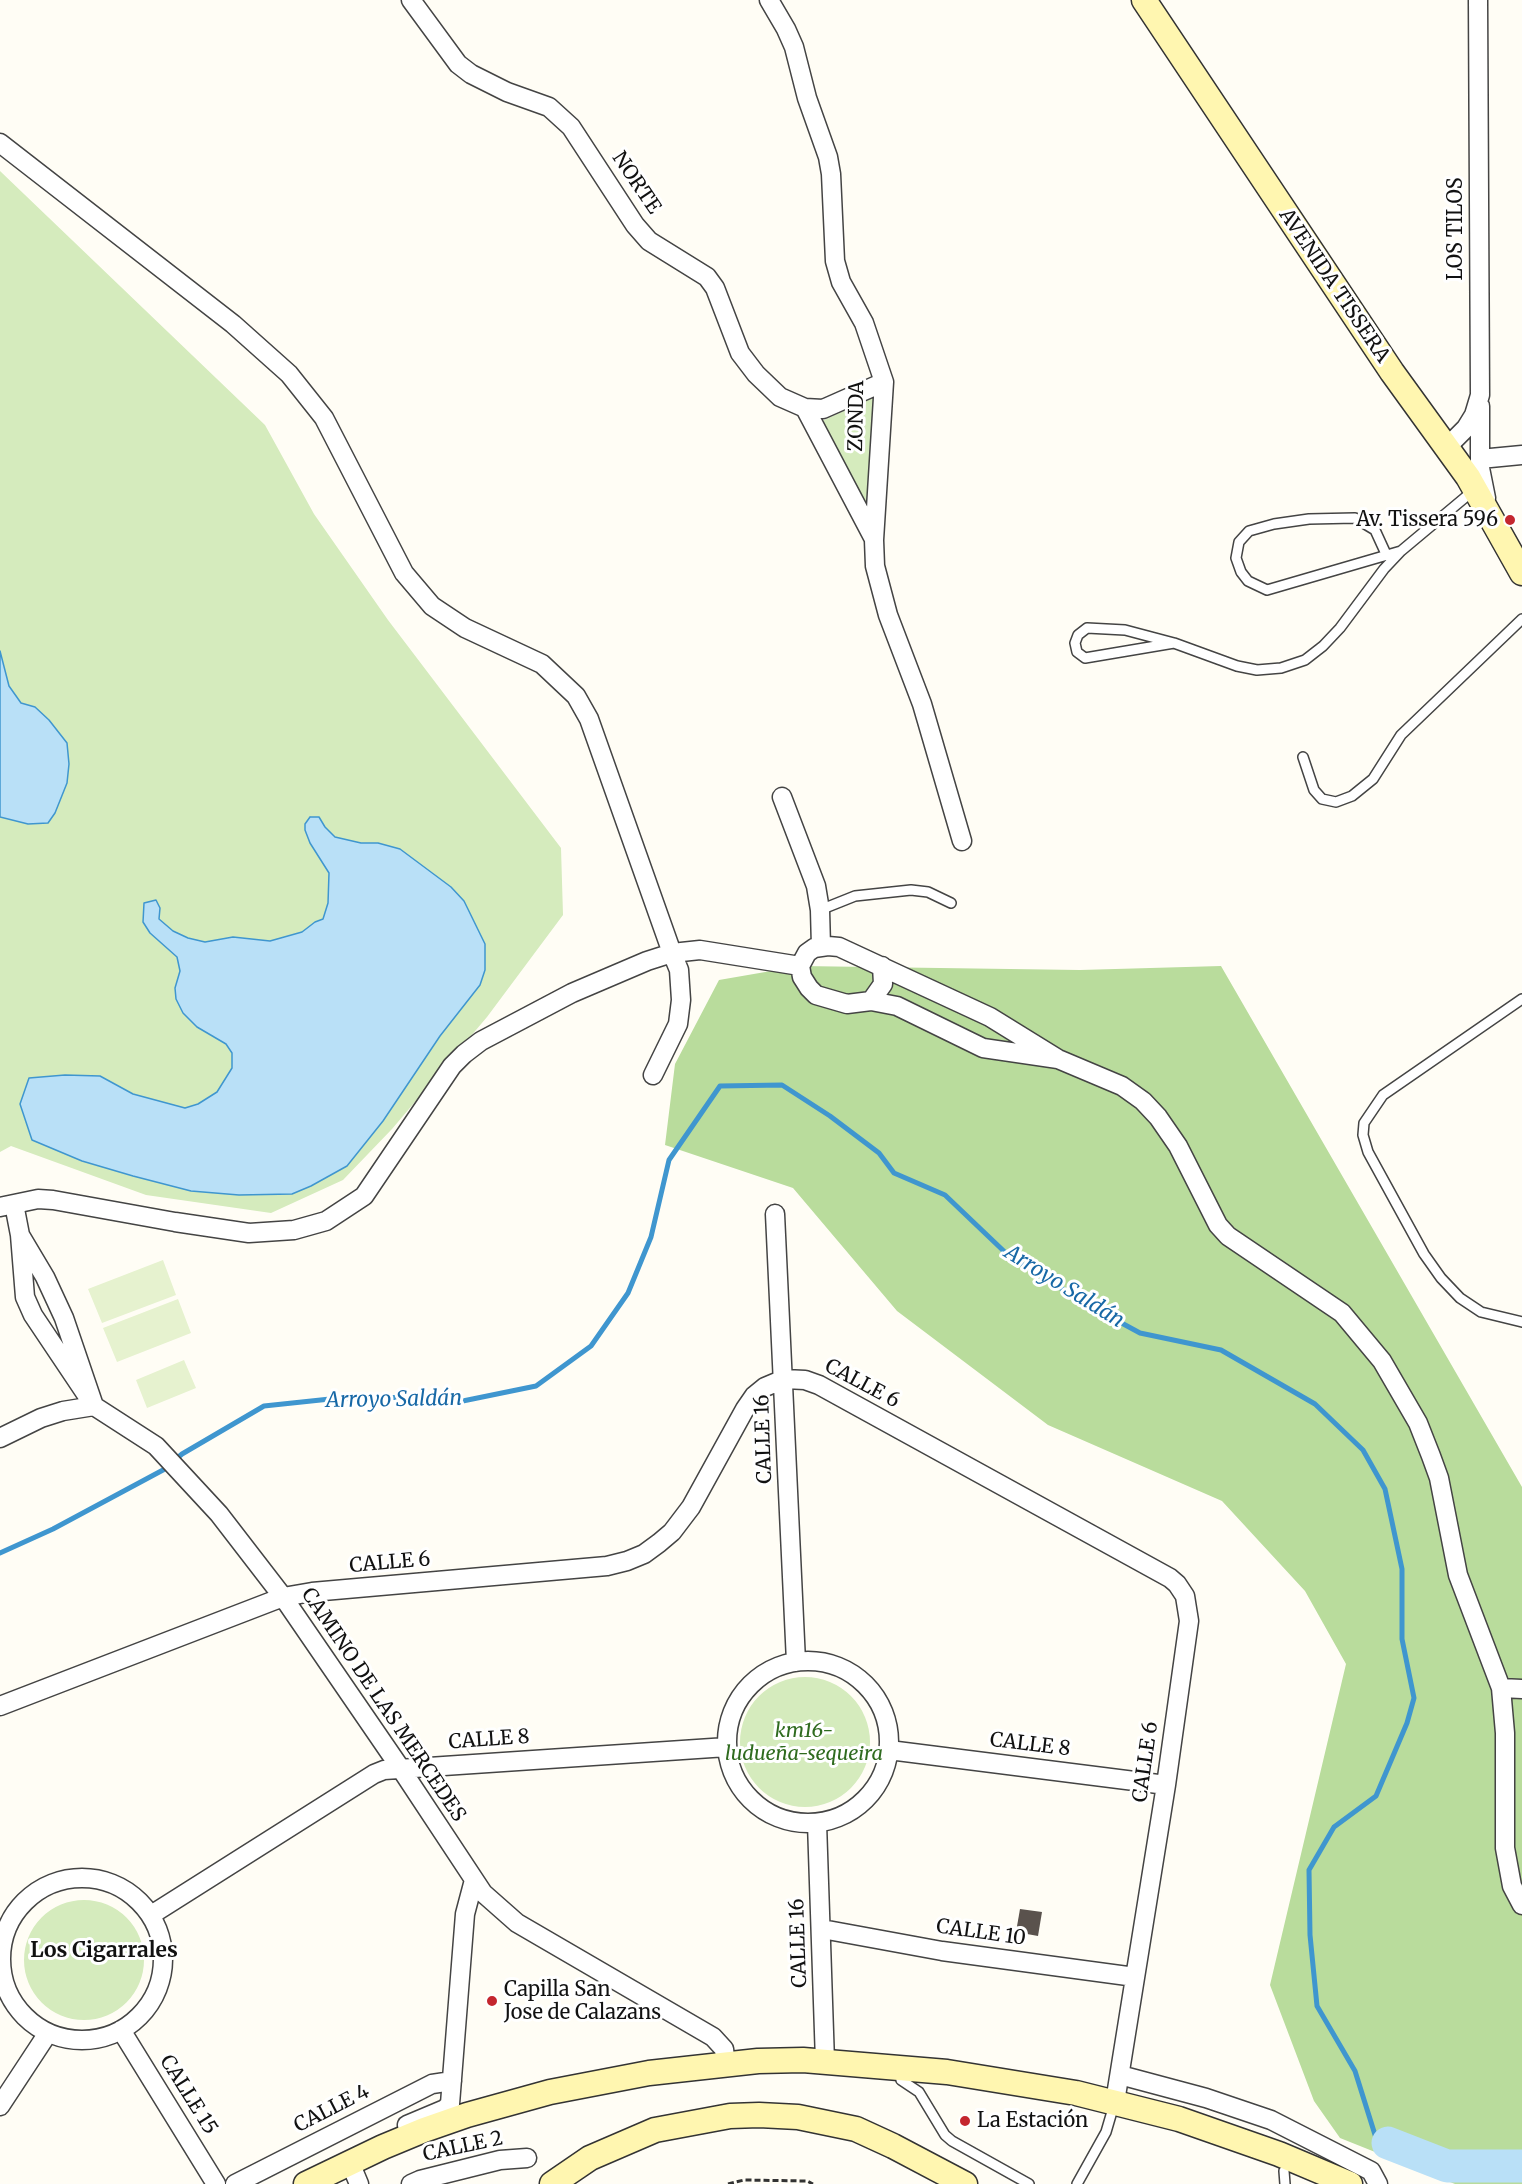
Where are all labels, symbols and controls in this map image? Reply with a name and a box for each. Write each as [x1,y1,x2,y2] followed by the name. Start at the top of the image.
[607,147,665,219] street label: NORTE
[1444,177,1468,281] street label: LOS TILOS
[1274,204,1394,368] street label: AVENIDA TISSERA
[844,380,870,452] street label: ZONDA
[1356,508,1498,532] place label: Av. Tissera 596
[1503,513,1517,527] marker: Av. Tissera 596
[1000,1240,1128,1334] water label: Arroyo Saldán
[821,1354,903,1414] street label: CALLE 6
[326,1386,462,1414] water label: Arroyo Saldán
[750,1394,778,1484] street label: CALLE 16
[349,1548,431,1578] street label: CALLE 6
[296,1584,470,1826] street label: CAMINO DE LAS MERCEDES
[725,1719,883,1766] park label: km16- ludueña-sequeira
[1128,1720,1164,1804] street label: CALLE 6
[448,1725,530,1755] street label: CALLE 8
[988,1728,1072,1762] street label: CALLE 8
[785,1898,813,1988] street label: CALLE 16
[935,1915,1027,1951] street label: CALLE 10
[30,1938,178,1964] district label: Los Cigarrales
[504,1978,661,2025] place label: Capilla San Jose de Calazans
[485,1994,499,2008] marker: Capilla San Jose de Calazans
[154,2051,222,2139] street label: CALLE 15
[290,2080,374,2138] street label: CALLE 4
[977,2109,1088,2133] place label: La Estación
[958,2114,972,2128] marker: La Estación
[421,2127,505,2167] street label: CALLE 2

